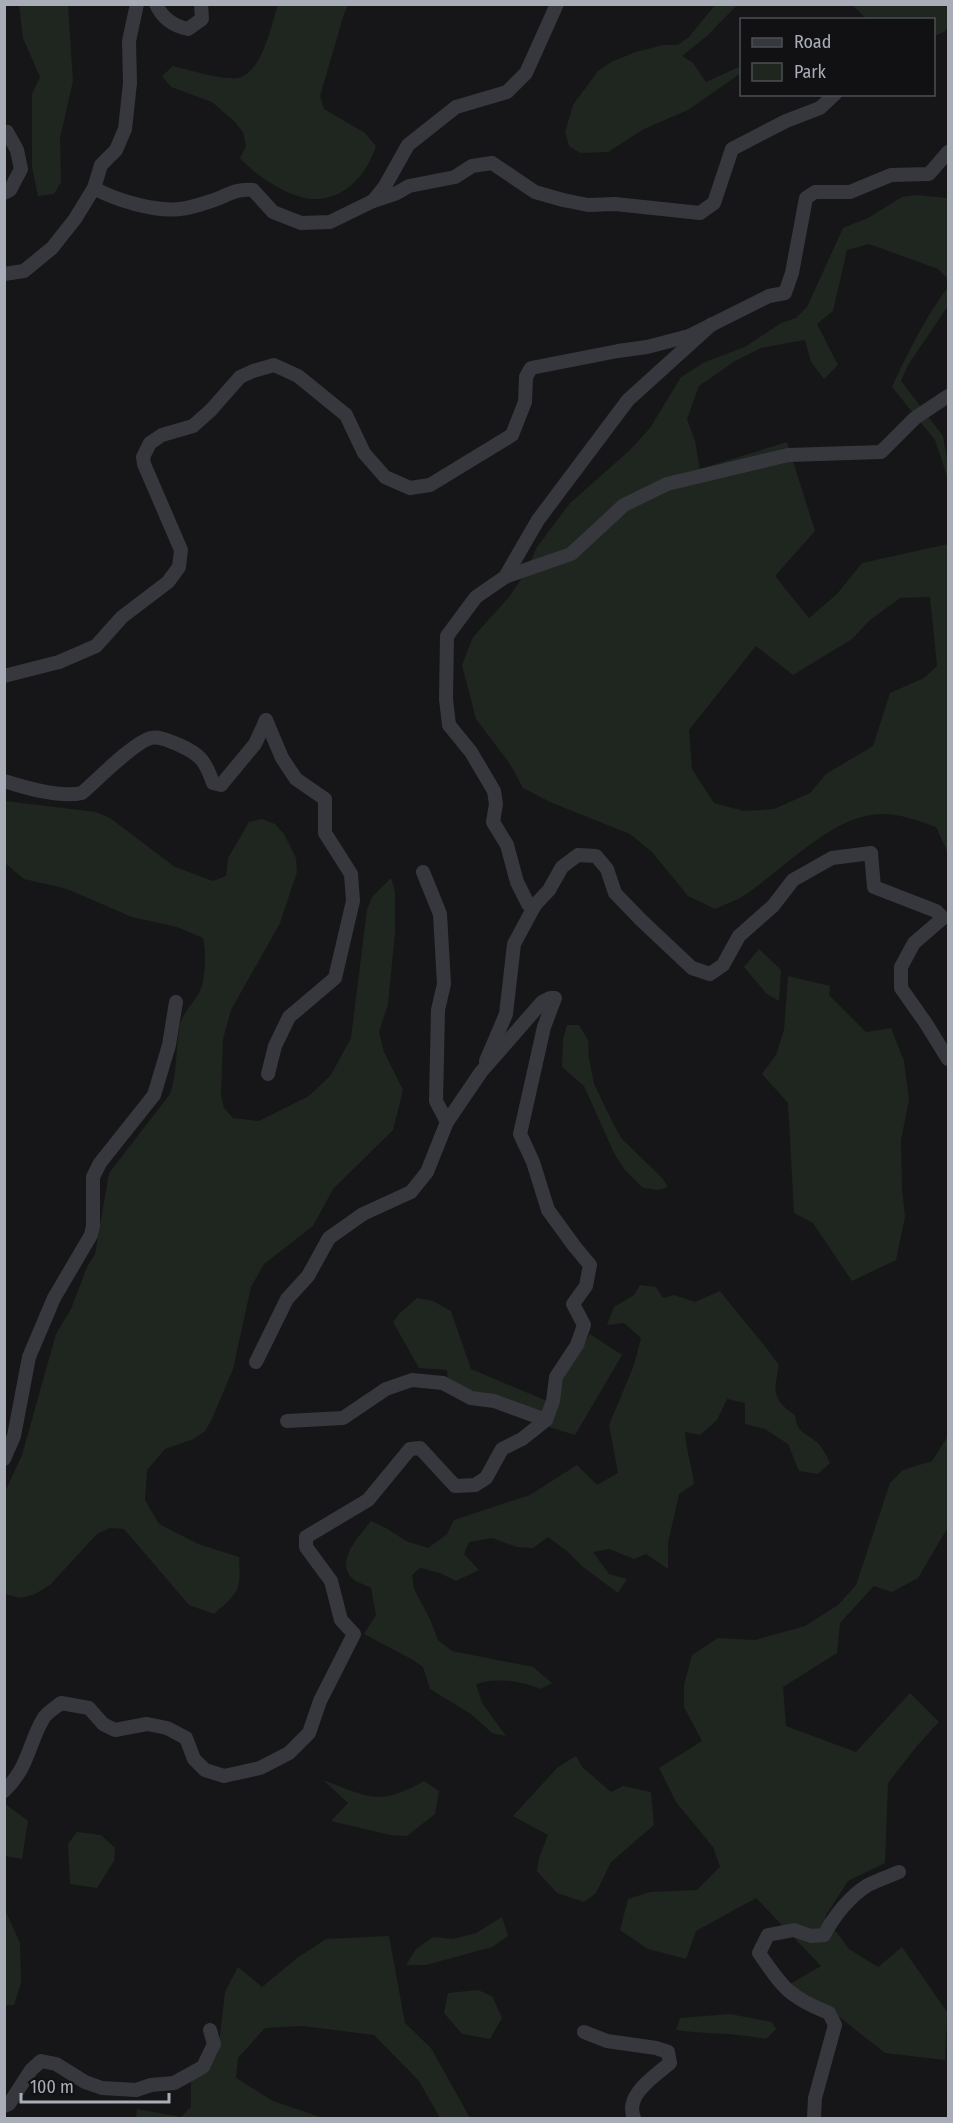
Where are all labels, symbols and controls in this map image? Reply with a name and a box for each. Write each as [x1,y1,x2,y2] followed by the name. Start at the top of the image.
[740,18,935,96] legend
[794,31,831,53] text: Road
[794,61,827,83] text: Park
[21,2066,170,2104] scale bar
[30,2076,74,2098] text: 100 m

